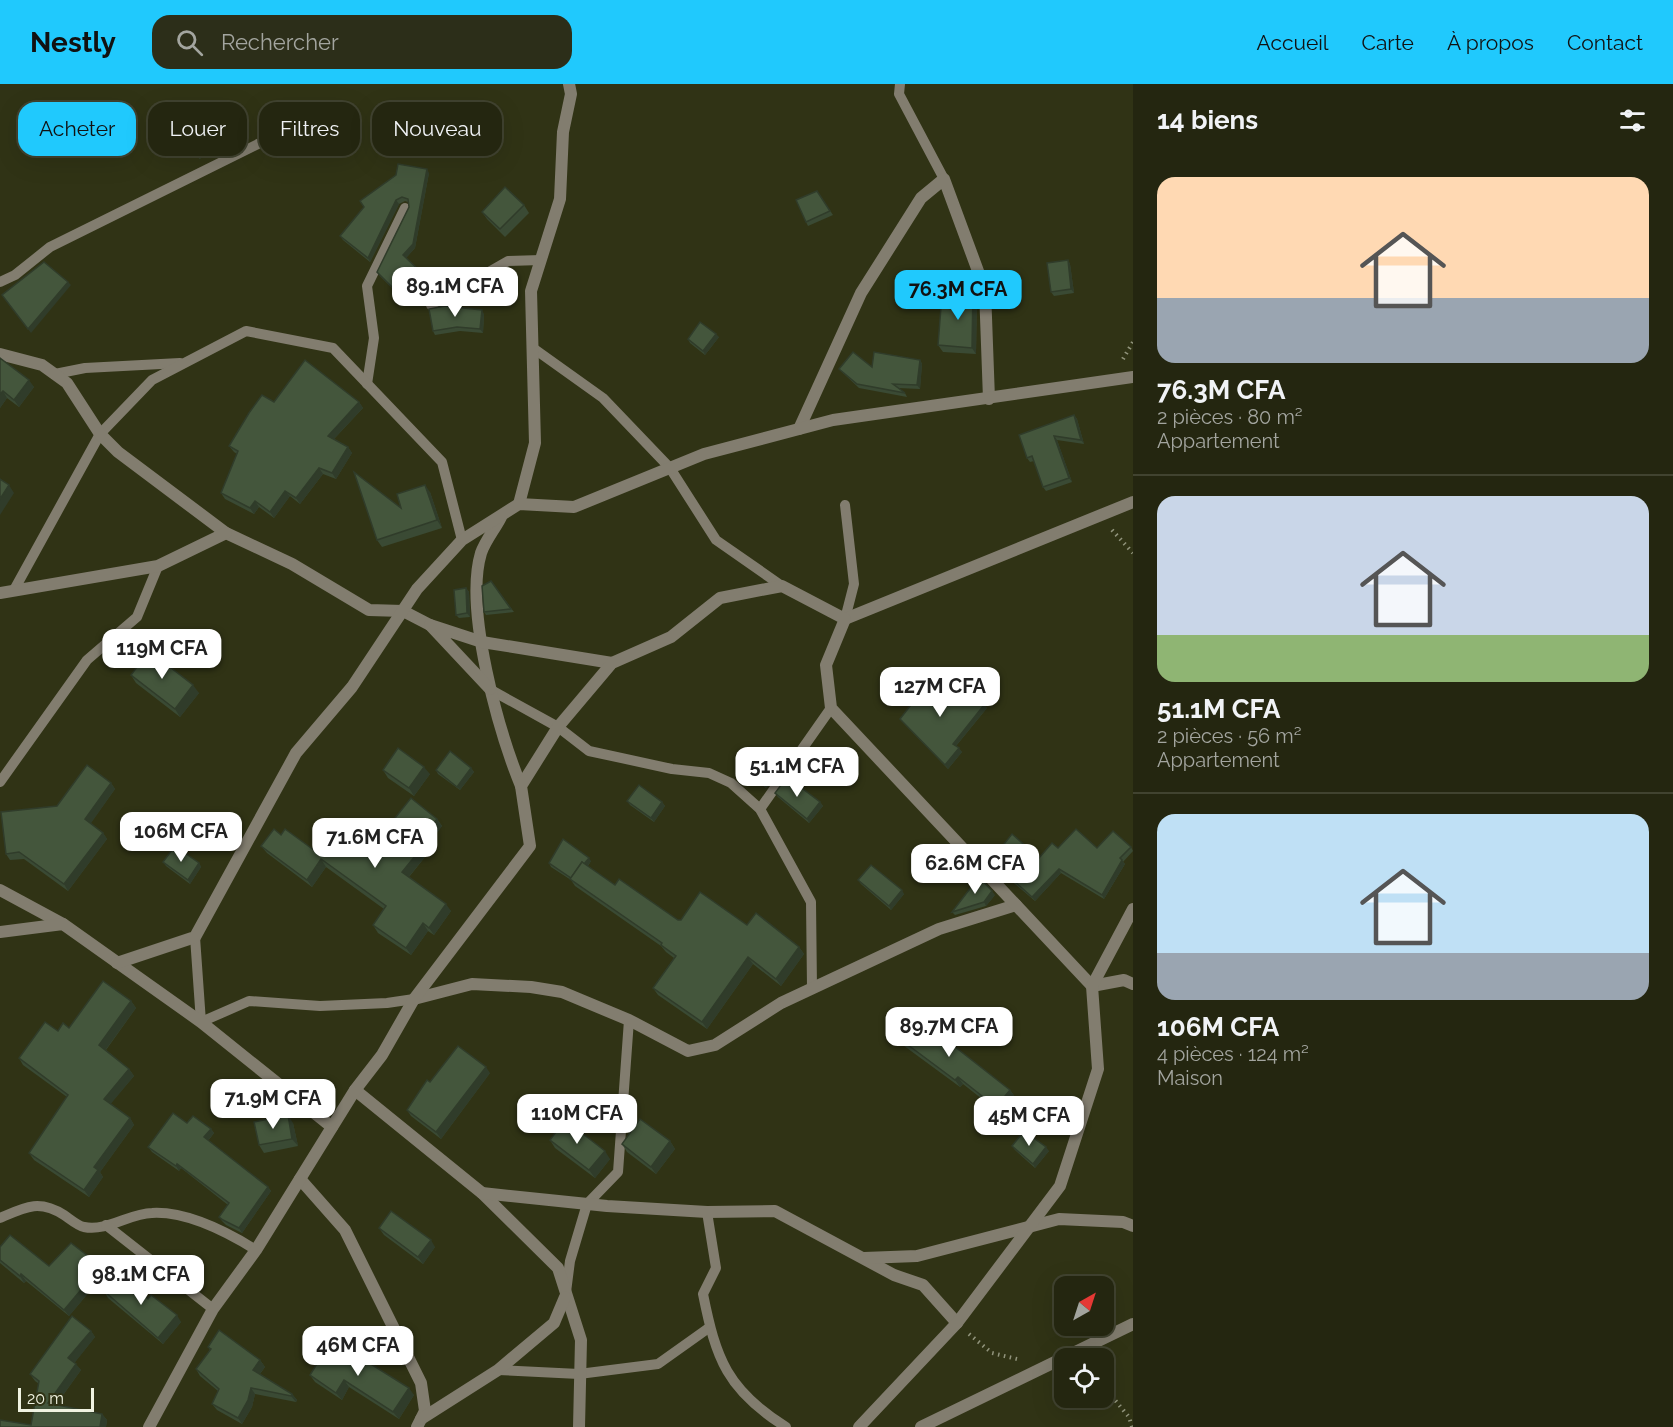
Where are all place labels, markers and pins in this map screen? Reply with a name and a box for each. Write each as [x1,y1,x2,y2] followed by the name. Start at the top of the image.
[386,267,524,318] pin: 89.1M CFA
[889,270,1027,321] pin: 76.3M CFA
[100,629,224,680] pin: 119M CFA
[878,667,1002,718] pin: 127M CFA
[728,747,866,798] pin: 51.1M CFA
[119,812,243,863] pin: 106M CFA
[306,818,444,869] pin: 71.6M CFA
[906,844,1044,895] pin: 62.6M CFA
[880,1007,1018,1058] pin: 89.7M CFA
[204,1079,342,1130] pin: 71.9M CFA
[515,1094,639,1145] pin: 110M CFA
[974,1096,1084,1147] pin: 45M CFA
[72,1255,210,1306] pin: 98.1M CFA
[303,1326,413,1377] pin: 46M CFA

